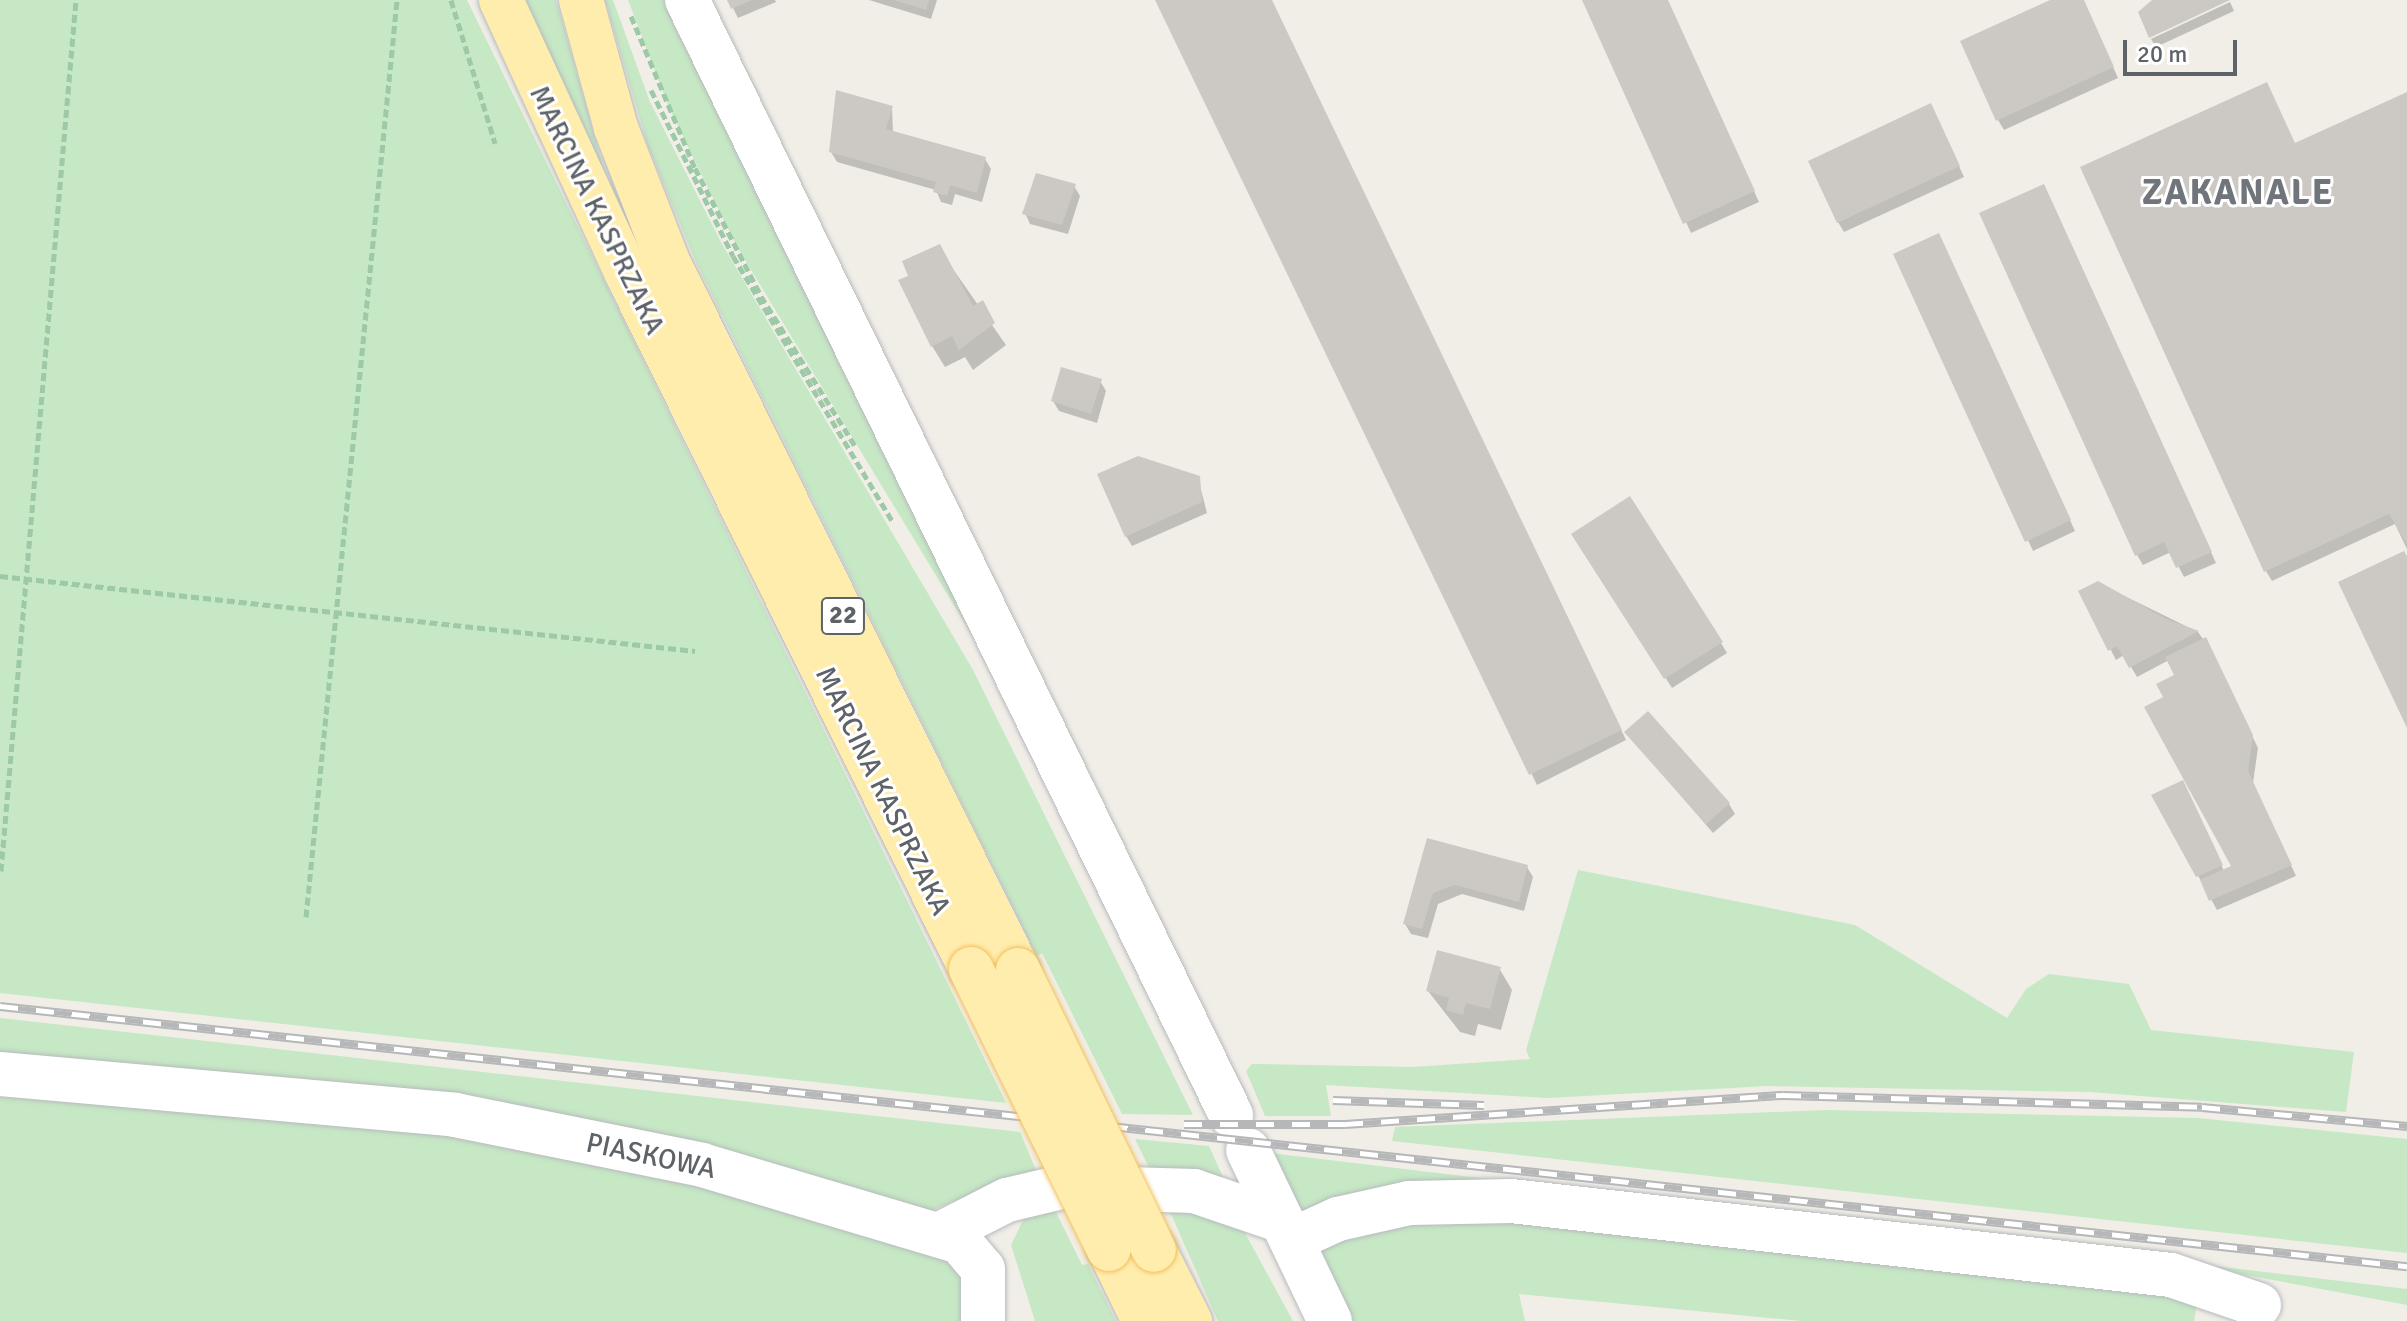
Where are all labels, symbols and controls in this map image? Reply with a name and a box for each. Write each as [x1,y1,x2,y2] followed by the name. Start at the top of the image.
[2127,24,2241,74] scale bar
[2137,39,2187,69] text: 20 m
[522,80,672,340] street label: MARCINA KASPRZAKA
[2142,171,2334,215] district label: ZAKANALE
[819,594,867,638] road number: 22
[808,661,958,921] street label: MARCINA KASPRZAKA
[583,1126,719,1186] street label: PIASKOWA

